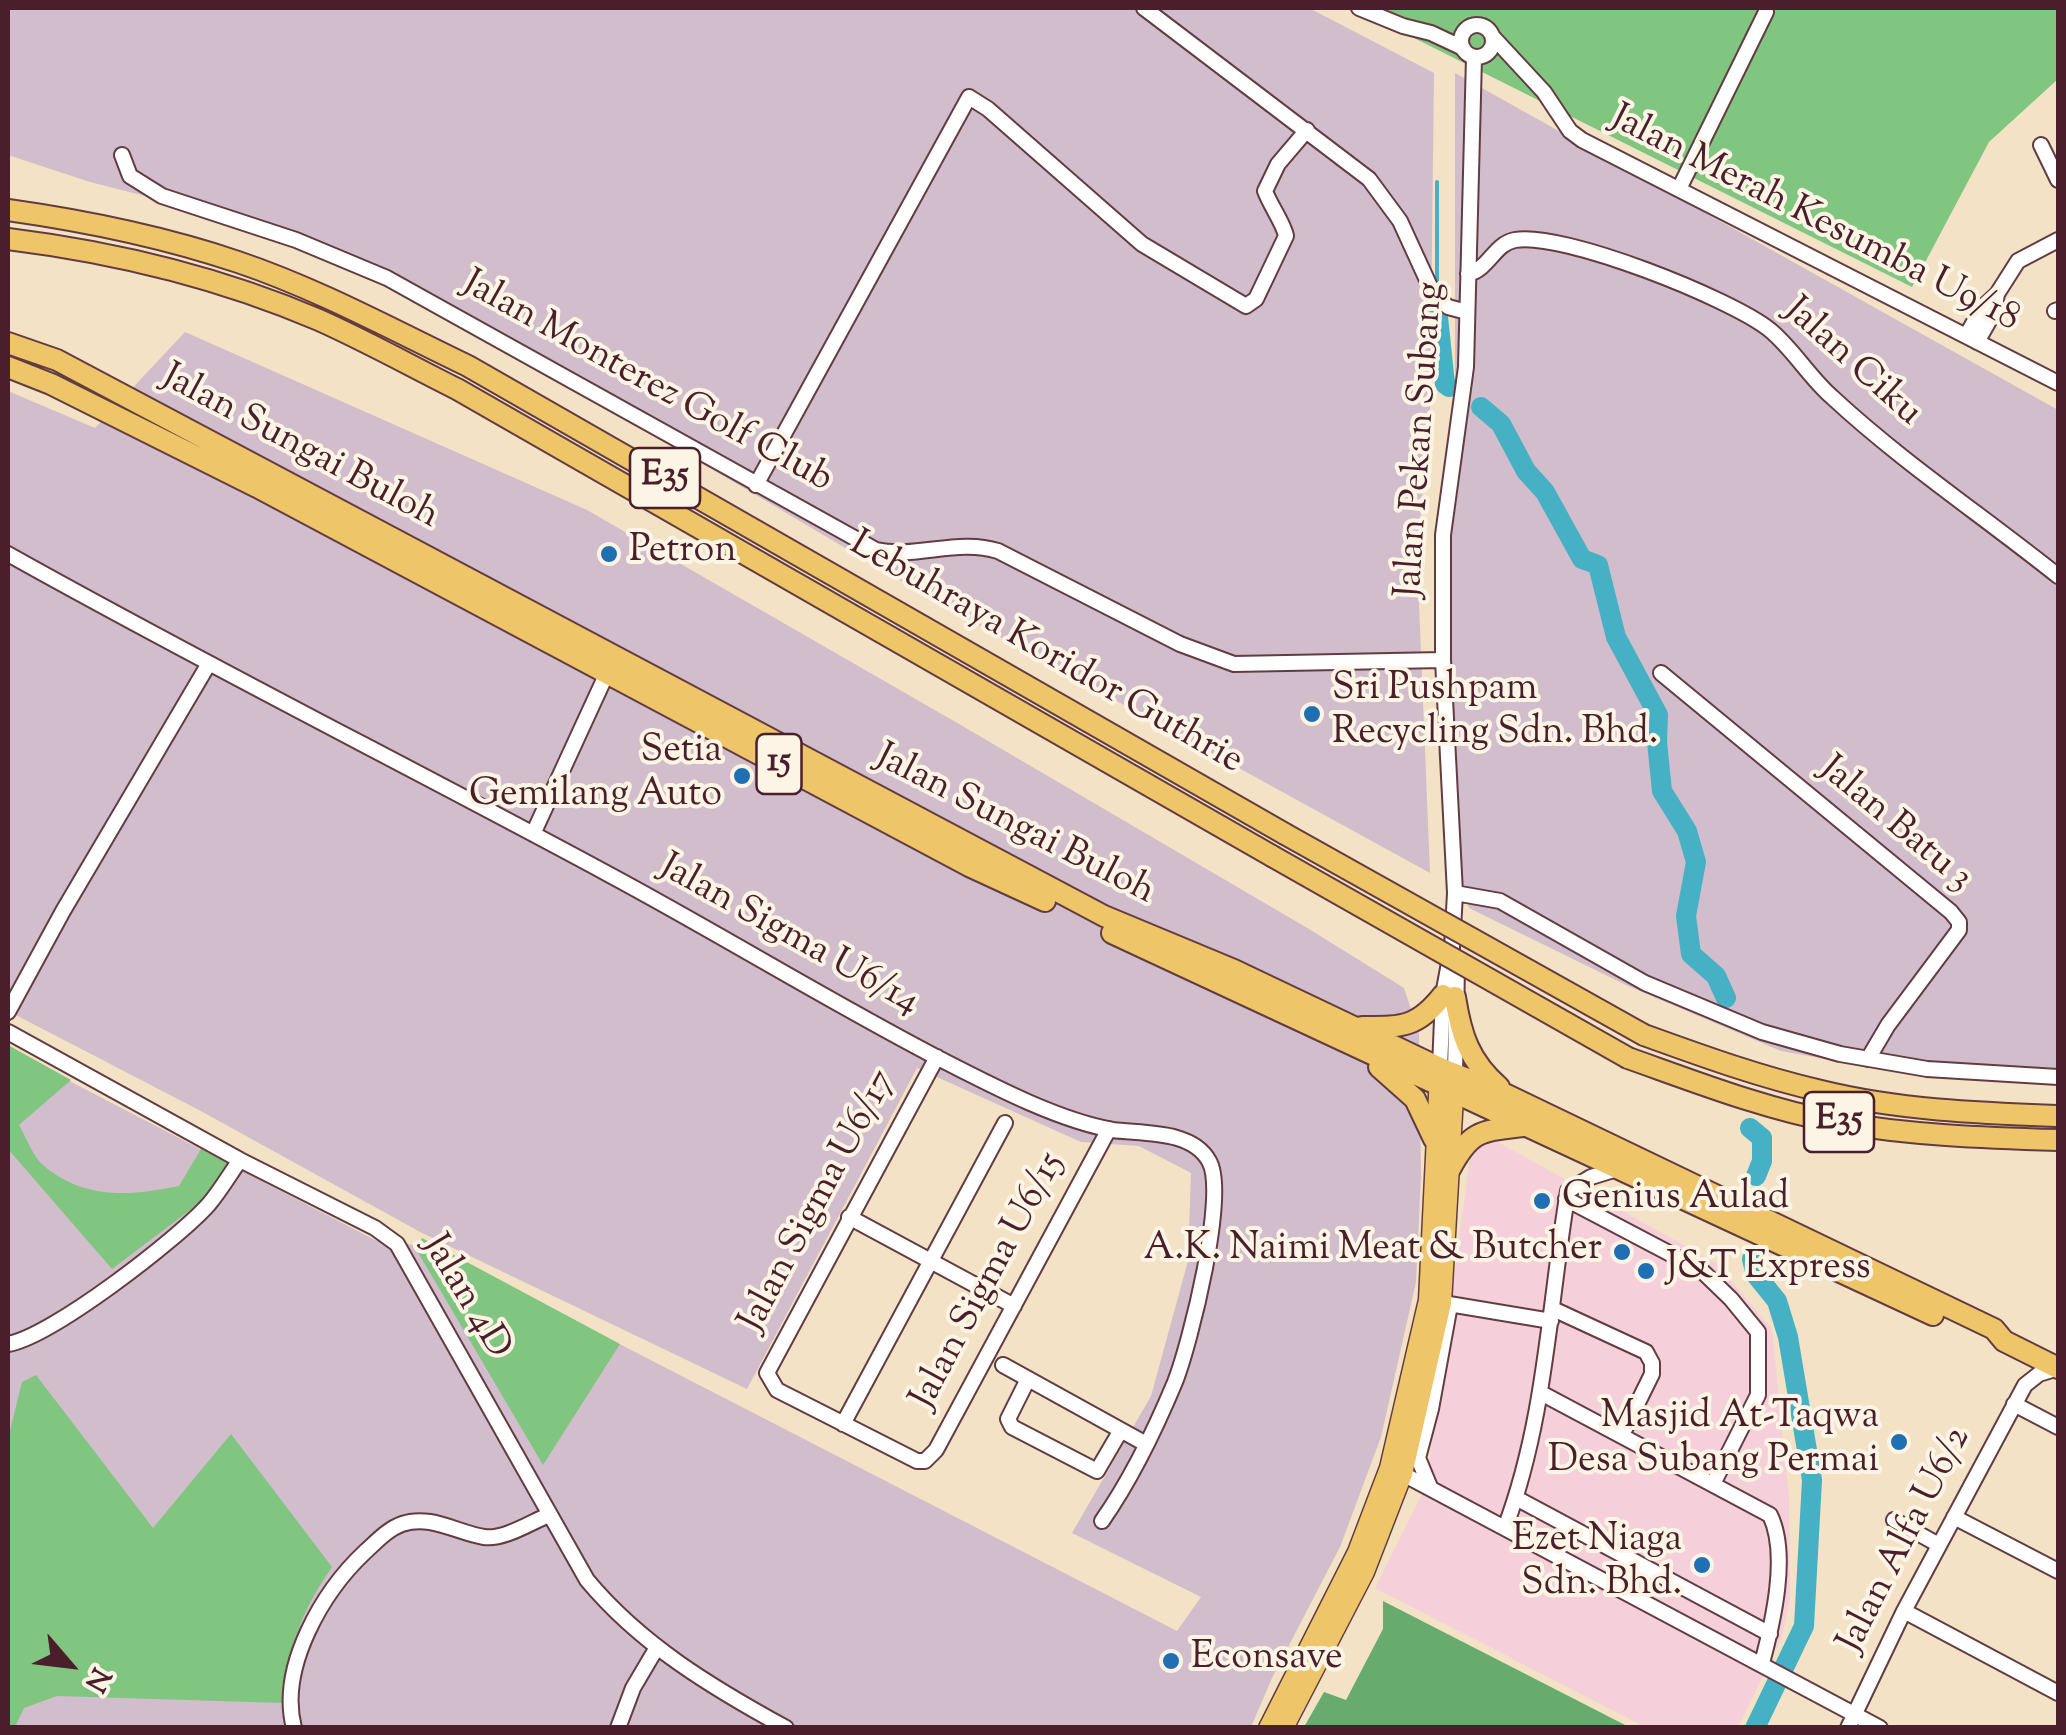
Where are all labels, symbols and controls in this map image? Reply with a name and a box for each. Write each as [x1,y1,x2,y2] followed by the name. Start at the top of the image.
[1602,98,2026,344] street label: Jalan Merah Kesumba U9/18
[453,263,839,505] street label: Jalan Monterez Golf Club
[1389,281,1457,599] street label: Jalan Pekan Subang
[1773,290,1929,438] street label: Jalan Ciku
[152,357,446,541] street label: Jalan Sungai Buloh
[630,448,700,508] road number: E35
[840,524,1250,786] street label: Lebuhraya Koridor Guthrie
[629,531,737,577] place label: Petron
[598,543,620,565] marker: Petron
[1332,669,1658,758] place label: Sri Pushpam Recycling Sdn. Bhd.
[1301,703,1323,725] marker: Sri Pushpam Recycling Sdn. Bhd.
[469,731,722,821] place label: Setia Gemilang Auto
[756,734,802,794] road number: 15
[867,737,1161,917] street label: Jalan Sungai Buloh
[1808,749,1980,903] street label: Jalan Batu 3
[731,765,753,787] marker: Setia Gemilang Auto
[650,847,926,1027] street label: Jalan Sigma U6/14
[732,1063,908,1341] street label: Jalan Sigma U6/17
[1804,1092,1874,1152] road number: E35
[903,1146,1077,1418] street label: Jalan Sigma U6/15
[1562,1178,1789,1224] place label: Genius Aulad
[1531,1190,1553,1212] marker: Genius Aulad
[409,1228,519,1368] street label: Jalan 4D
[1144,1229,1602,1275] place label: A.K. Naimi Meat & Butcher
[1611,1241,1633,1263] marker: A.K. Naimi Meat & Butcher
[1666,1248,1871,1294] place label: J&T Express
[1635,1260,1657,1282] marker: J&T Express
[1548,1397,1879,1486] place label: Masjid At-Taqwa Desa Subang Permai
[1831,1421,1983,1661] street label: Jalan Alfa U6/2
[1888,1431,1910,1453] marker: Masjid At-Taqwa Desa Subang Permai
[1512,1520,1682,1610] place label: Ezet Niaga Sdn. Bhd.
[1691,1554,1713,1576] marker: Ezet Niaga Sdn. Bhd.
[20,1615,120,1715] north arrow
[1191,1638,1343,1684] place label: Econsave
[1160,1650,1182,1672] marker: Econsave
[74,1660,119,1698] text: N

